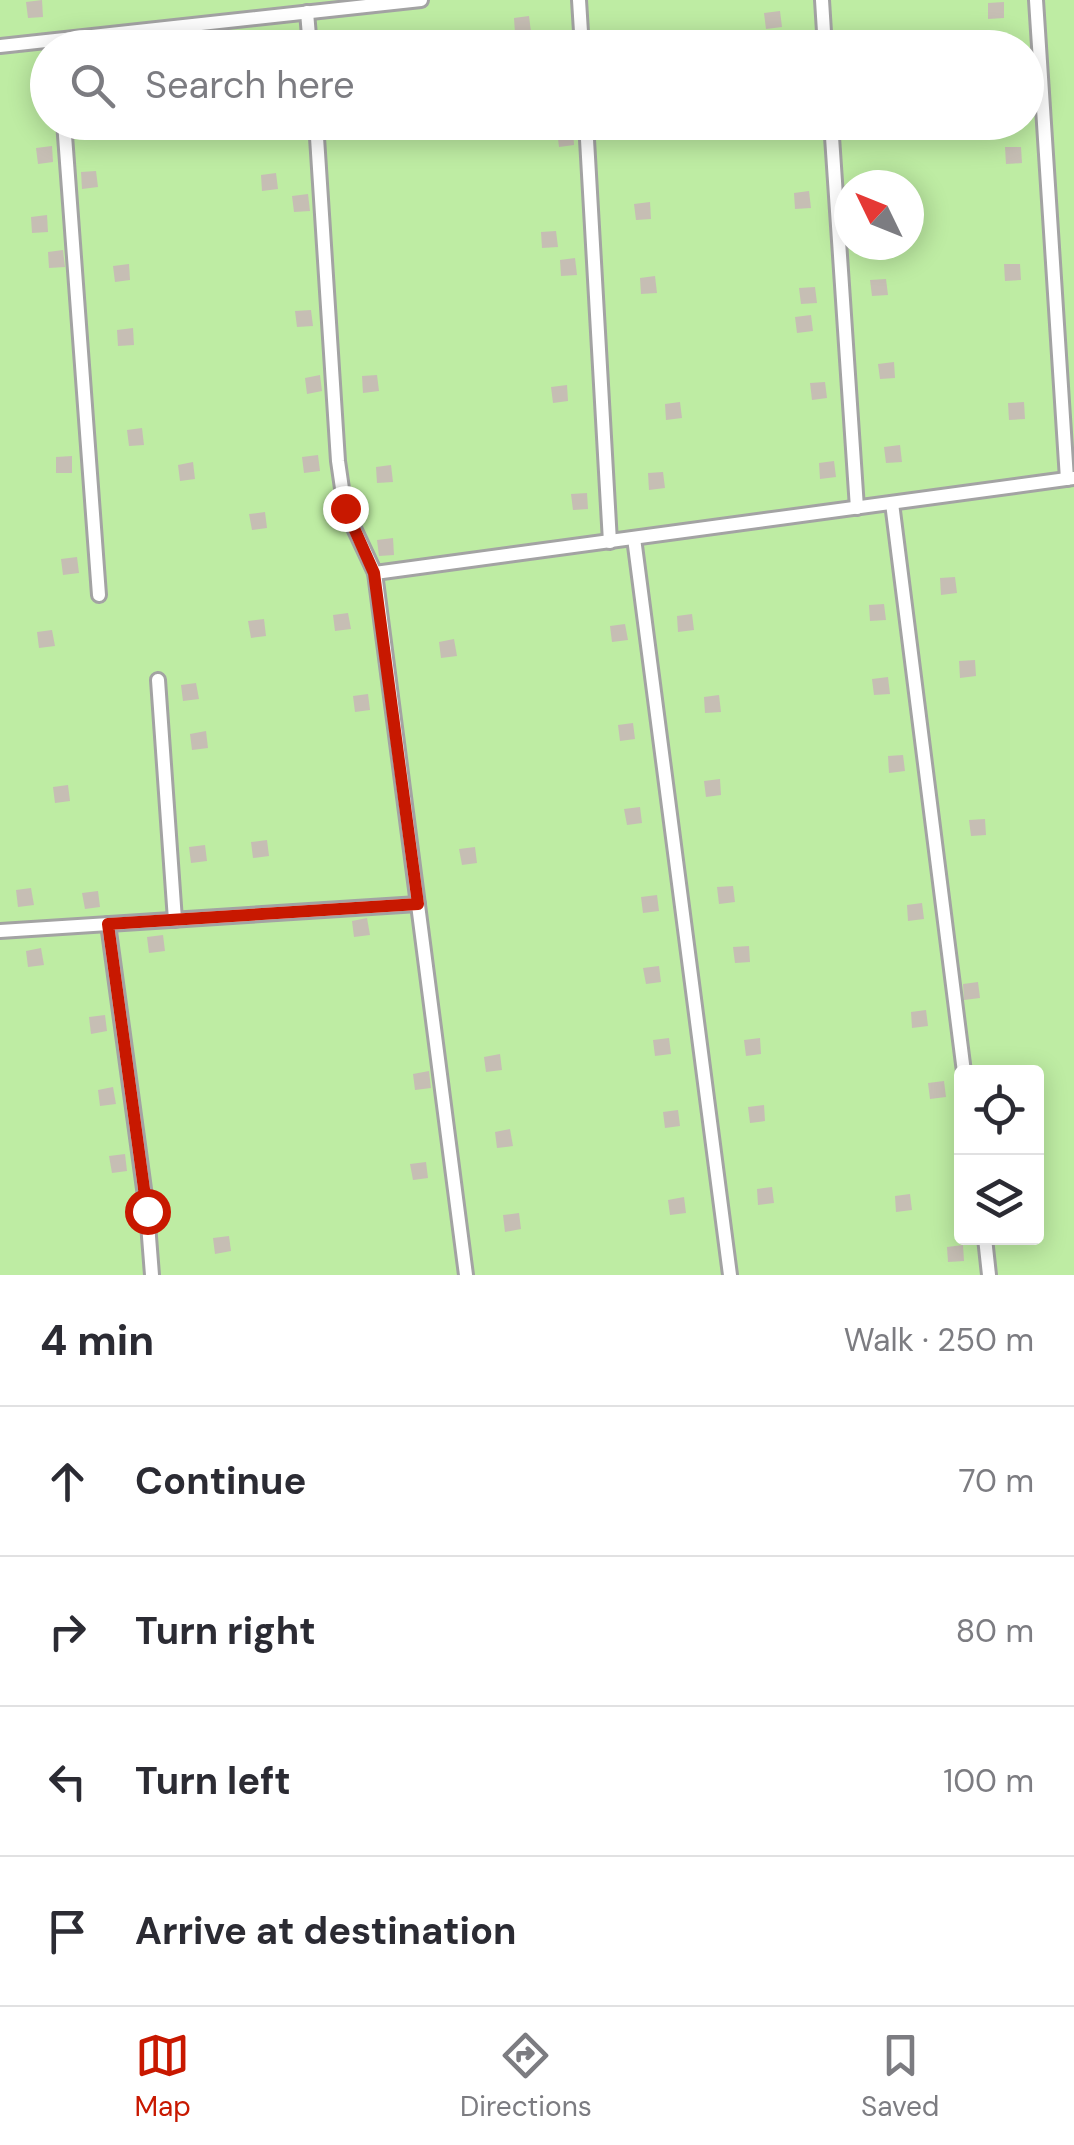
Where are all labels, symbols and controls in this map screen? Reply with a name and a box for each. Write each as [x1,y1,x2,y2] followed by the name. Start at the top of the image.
[30,30,1044,140] search box
[65,58,120,113] icon: search
[145,60,355,110] text: Search here
[834,170,924,260] north arrow
[323,486,369,532] route end
[954,1065,1044,1245] map controls
[954,1065,1044,1155] button: locate
[954,1155,1044,1245] button: layers
[125,1189,171,1235] route start
[40,1313,154,1368] text: 4 min
[844,1319,1034,1361] text: Walk · 250 m
[40,1454,95,1509] icon: ahead
[135,1456,306,1506] text: Continue
[958,1460,1034,1502] text: 70 m
[40,1604,95,1659] icon: right
[135,1606,316,1656] text: Turn right
[956,1610,1034,1652] text: 80 m
[40,1754,95,1809] icon: left
[135,1756,291,1806] text: Turn left
[943,1760,1034,1802] text: 100 m
[40,1904,95,1959] icon: arrive
[135,1906,517,1956] text: Arrive at destination
[135,2028,191,2125] tab: Map
[460,2028,592,2125] tab: Directions
[861,2028,939,2125] tab: Saved

